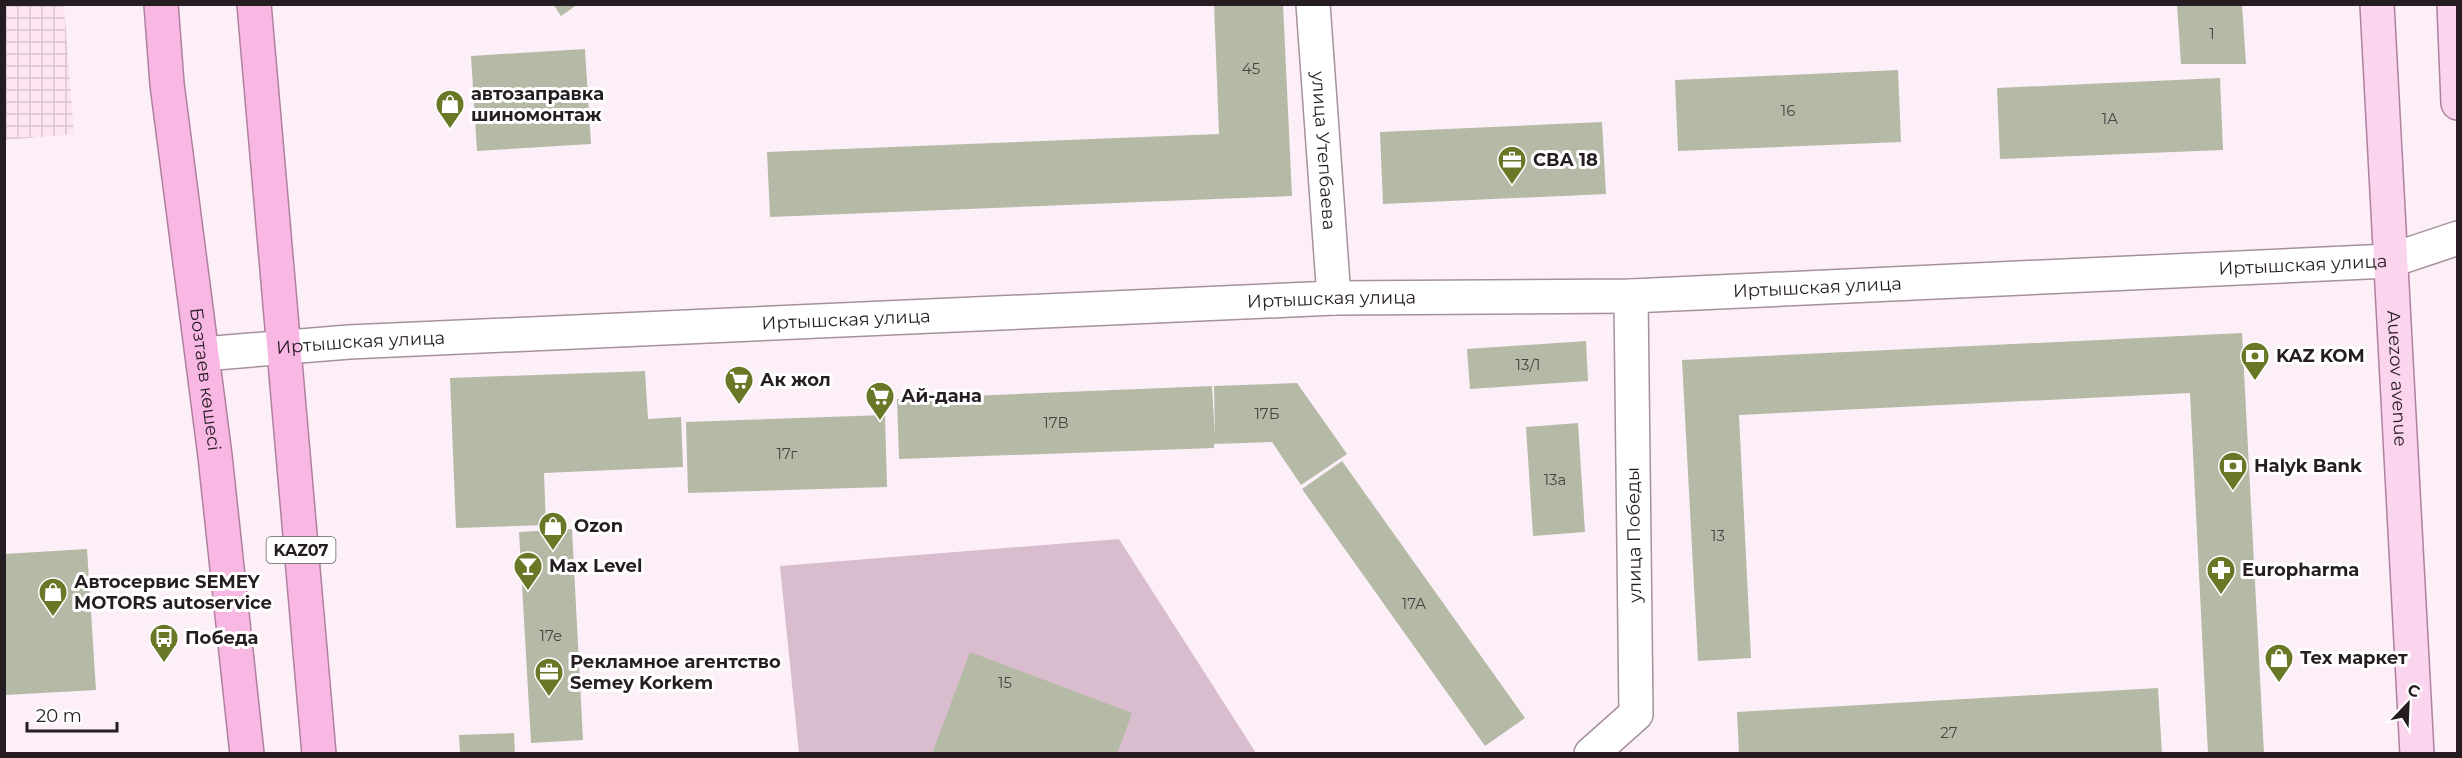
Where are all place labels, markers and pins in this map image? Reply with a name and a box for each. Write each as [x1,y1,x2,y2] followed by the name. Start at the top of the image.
[471,83,604,126] place label: автозаправка шиномонтаж
[434,88,466,130] shop icon: автозаправка шиномонтаж
[1496,144,1528,186] office icon: СВА 18
[1533,149,1598,171] place label: СВА 18
[2239,340,2271,382] bank icon: KAZ KOM
[2276,345,2365,367] place label: KAZ KOM
[723,364,755,406] supermarket icon: Ак жол
[760,369,831,391] place label: Ак жол
[864,380,896,422] supermarket icon: Ай-дана
[901,385,982,407] place label: Ай-дана
[2217,450,2249,492] bank icon: Halyk Bank
[2254,455,2362,477] place label: Halyk Bank
[537,510,569,552] shop icon: Ozon
[574,515,623,537] place label: Ozon
[512,550,544,592] bar icon: Max Level
[2205,554,2237,596] pharmacy icon: Europharma
[549,555,642,577] place label: Max Level
[2242,559,2359,581] place label: Europharma
[74,571,272,614] place label: Автосервис SEMEY MOTORS autoservice
[37,576,69,618] shop icon: Автосервис SEMEY MOTORS autoservice
[148,622,180,664] bus stop icon: Победа
[185,627,258,649] place label: Победа
[2263,642,2295,684] shop icon: Тех маркет
[2300,647,2408,669] place label: Тех маркет
[570,651,781,694] place label: Рекламное агентство Semey Korkem
[533,656,565,698] office icon: Рекламное агентство Semey Korkem

